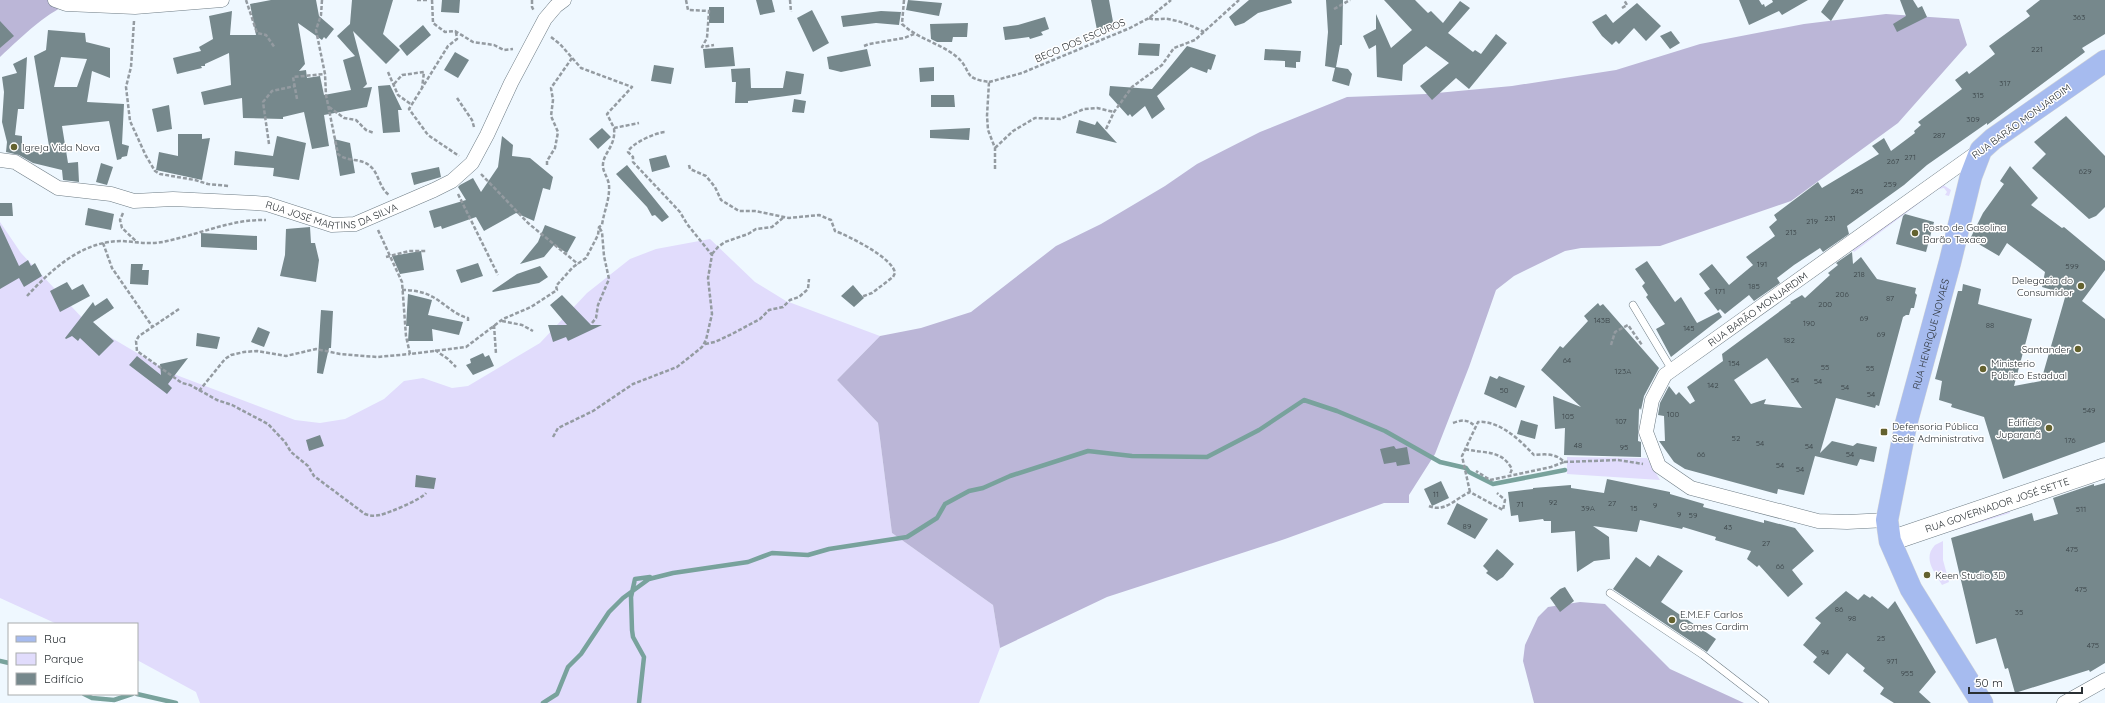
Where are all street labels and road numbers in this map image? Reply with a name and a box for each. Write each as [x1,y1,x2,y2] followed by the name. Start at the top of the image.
[1033,15,1128,65] street label: BECO DOS ESCUROS
[1969,81,2073,162] street label: RUA BARÃO MONJARDIM
[263,198,401,210] street label: RUA JOSÉ MARTINS DA SILVA
[1705,269,1810,349] street label: RUA BARÃO MONJARDIM
[1910,277,1952,391] street label: RUA HENRIQUE NOVAES
[1923,475,2071,536] street label: RUA GOVERNADOR JOSÉ SETTE

